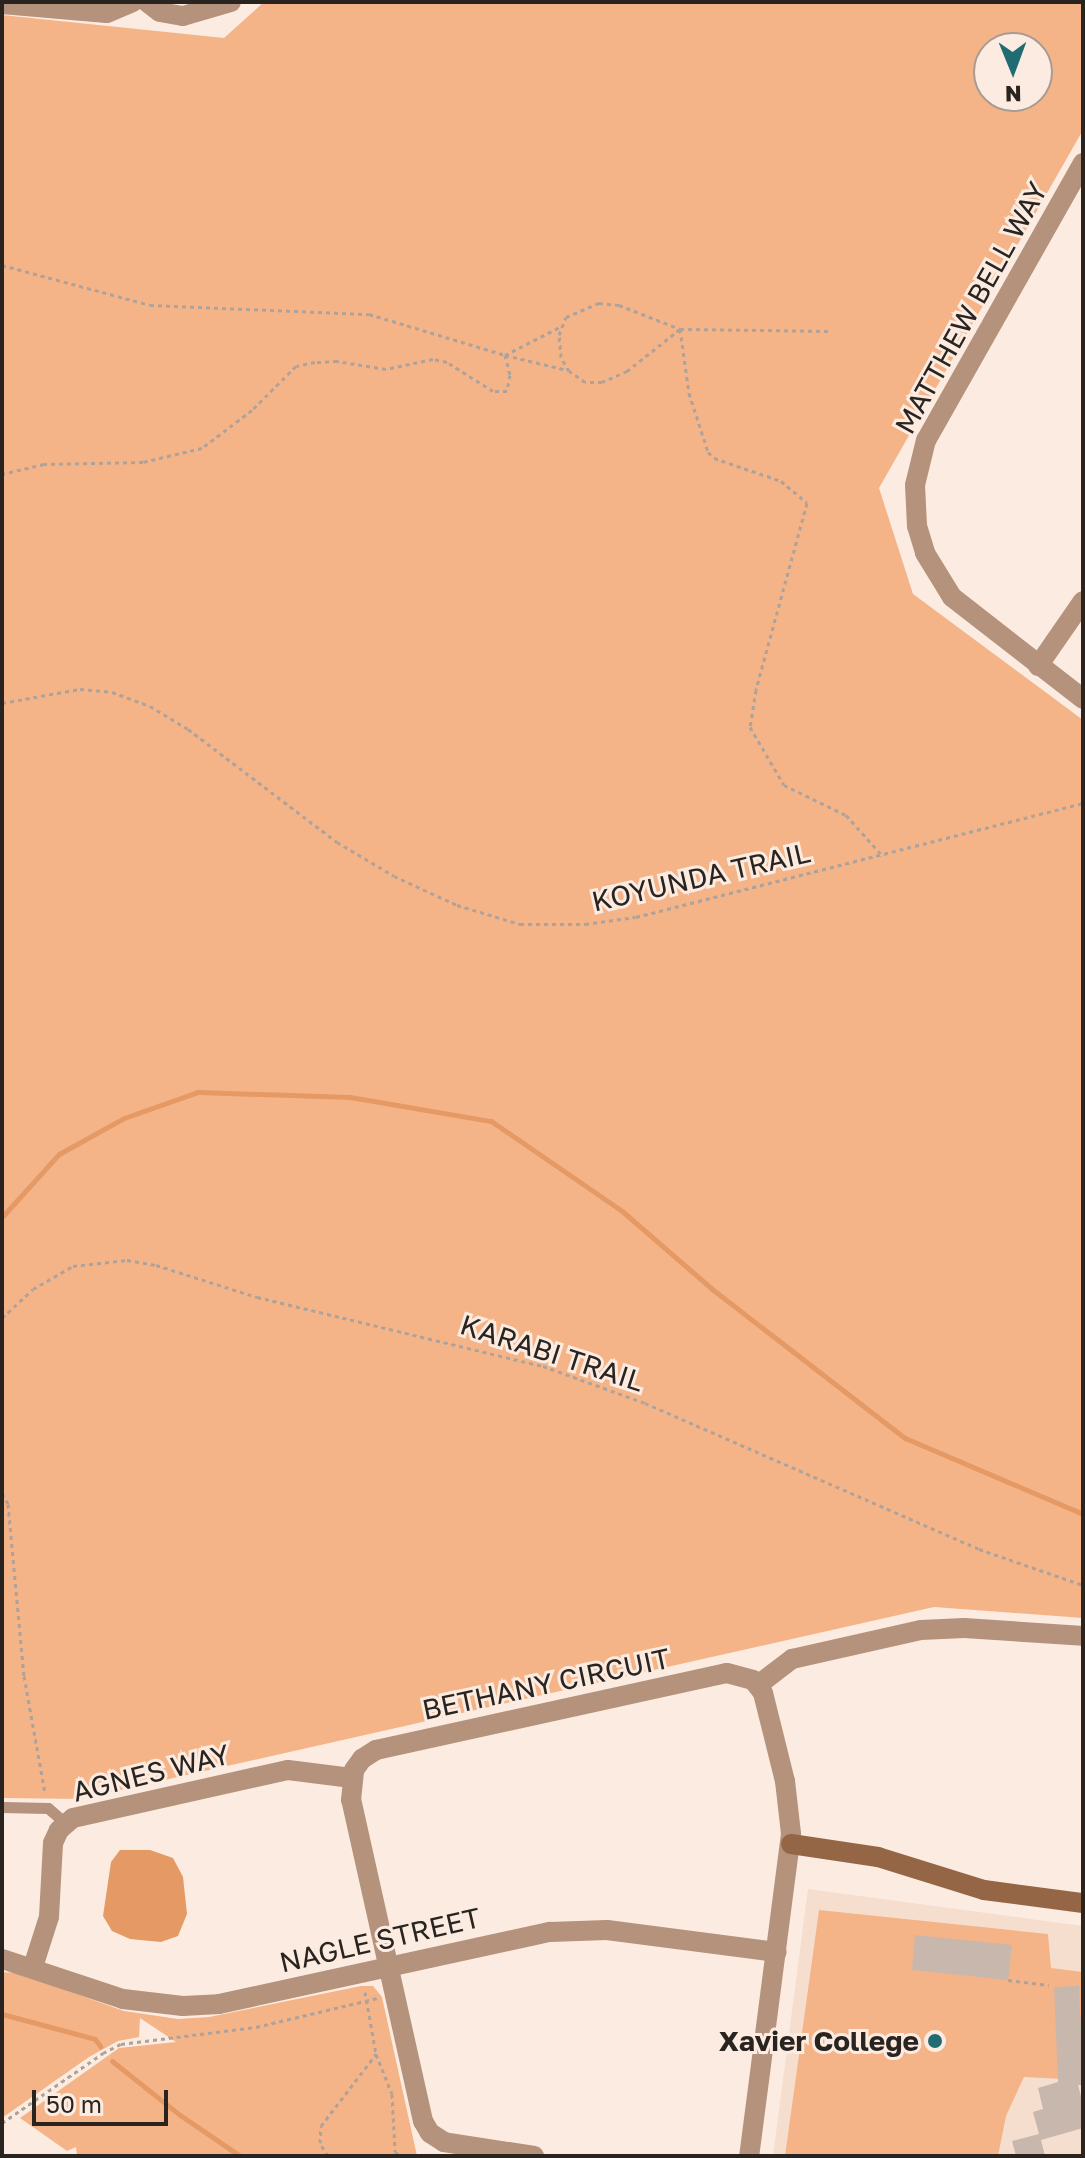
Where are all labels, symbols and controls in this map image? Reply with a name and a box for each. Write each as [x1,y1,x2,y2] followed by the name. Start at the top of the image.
[973,32,1053,112] north arrow
[1005,81,1022,108] text: N
[888,176,1054,440] street label: MATTHEW BELL WAY
[589,836,813,918] street label: KOYUNDA TRAIL
[456,1308,648,1398] street label: KARABI TRAIL
[419,1641,673,1727] street label: BETHANY CIRCUIT
[69,1737,233,1809] street label: AGNES WAY
[276,1901,484,1979] street label: NAGLE STREET
[719,2024,919,2058] place label: Xavier College
[926,2032,944,2050] marker: Xavier College
[36,2074,172,2124] scale bar
[46,2089,102,2118] text: 50 m

